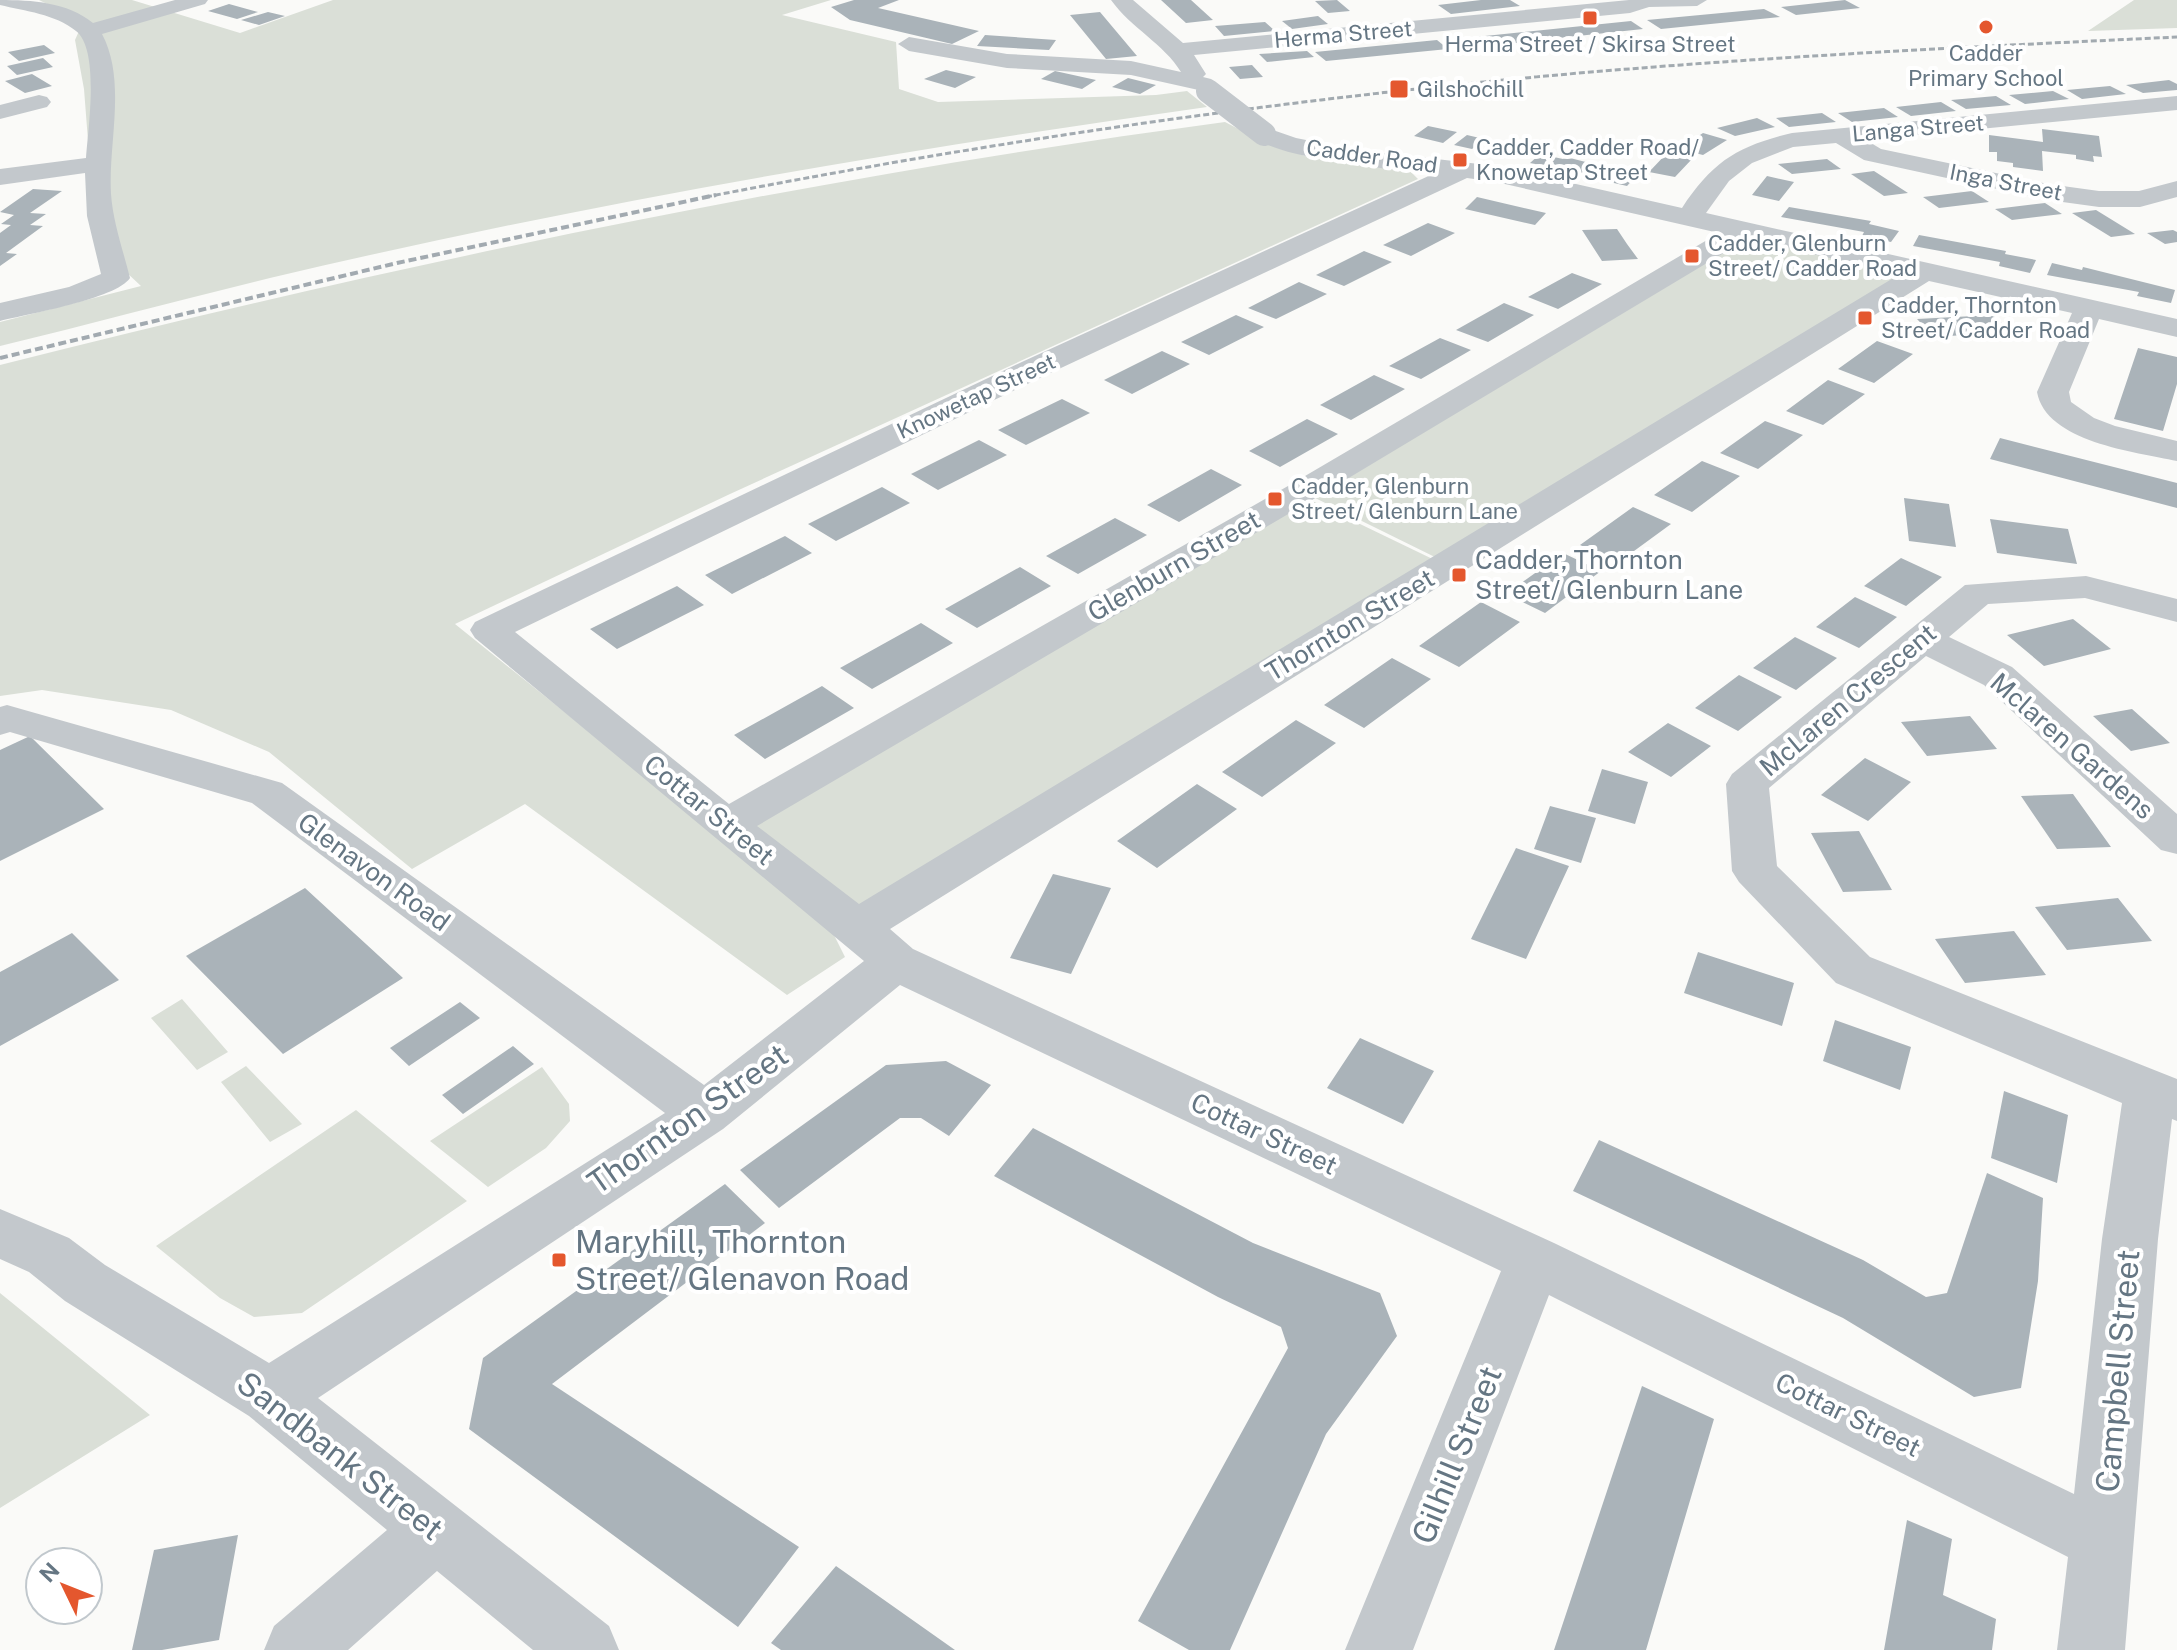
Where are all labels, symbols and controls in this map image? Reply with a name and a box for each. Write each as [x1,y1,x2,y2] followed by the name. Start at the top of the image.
[1581,9,1599,27] marker: Herma Street / Skirsa Street
[1273,15,1413,53] street label: Herma Street
[1977,18,1995,36] marker: Cadder Primary School
[1444,31,1736,57] place label: Herma Street / Skirsa Street
[1908,40,2064,91] place label: Cadder Primary School
[1417,76,1524,102] place label: Gilshochill
[1388,78,1410,100] marker: Gilshochill
[1851,109,1985,147] street label: Langa Street
[1305,134,1439,178] street label: Cadder Road
[1476,134,1699,185] place label: Cadder, Cadder Road/ Knowetap Street
[1451,151,1469,169] marker: Cadder, Cadder Road/ Knowetap Street
[1948,158,2064,206] street label: Inga Street
[1708,230,1917,281] place label: Cadder, Glenburn Street/ Cadder Road
[1683,247,1701,265] marker: Cadder, Glenburn Street/ Cadder Road
[1881,292,2090,343] place label: Cadder, Thornton Street/ Cadder Road
[1856,309,1874,327] marker: Cadder, Thornton Street/ Cadder Road
[893,348,1059,444] street label: Knowetap Street
[1291,473,1518,524] place label: Cadder, Glenburn Street/ Glenburn Lane
[1266,490,1284,508] marker: Cadder, Glenburn Street/ Glenburn Lane
[1082,504,1266,628] street label: Glenburn Street
[1475,544,1743,605] place label: Cadder, Thornton Street/ Glenburn Lane
[1260,562,1440,687] street label: Thornton Street
[1450,566,1468,584] marker: Cadder, Thornton Street/ Glenburn Lane
[1753,617,1942,782] street label: McLaren Crescent
[1984,666,2160,825] street label: Mclaren Gardens
[638,748,780,871] street label: Cottar Street
[292,806,456,937] street label: Glenavon Road
[581,1036,795,1201] street label: Thornton Street
[1186,1086,1342,1181] street label: Cottar Street
[575,1223,909,1297] place label: Maryhill, Thornton Street/ Glenavon Road
[2088,1248,2147,1494] street label: Campbell Street
[550,1251,568,1269] marker: Maryhill, Thornton Street/ Glenavon Road
[1404,1361,1509,1549] street label: Gilhill Street
[230,1364,451,1547] street label: Sandbank Street
[1771,1366,1926,1463] street label: Cottar Street
[24,1546,104,1626] north arrow
[34,1557,65,1588] text: N

